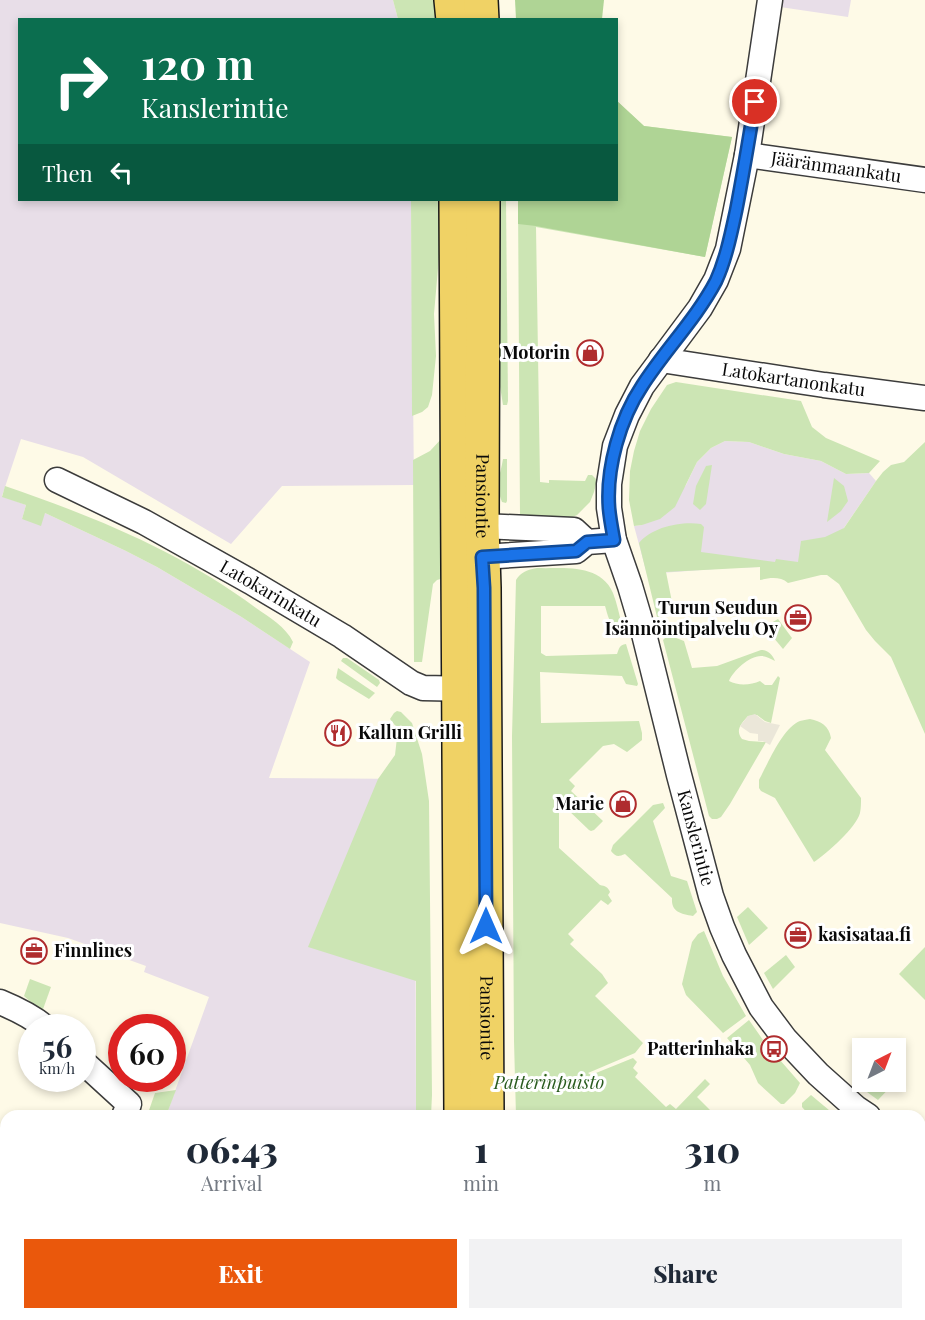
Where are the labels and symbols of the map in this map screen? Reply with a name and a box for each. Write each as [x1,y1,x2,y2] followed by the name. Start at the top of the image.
[729,76,780,127] pin
[769,145,904,188] street label: Jääränmaankatu
[575,338,605,368] shop icon: Motorin
[502,340,570,364] place label: Motorin
[720,357,867,401] street label: Latokartanonkatu
[471,454,495,539] street label: Pansiontie
[216,554,327,632] street label: Latokarinkatu
[605,595,779,640] place label: Turun Seudun Isännöintipalvelu Oy
[783,603,813,633] office icon: Turun Seudun Isännöintipalvelu Oy
[323,718,353,748] restaurant icon: Kallun Grilli
[358,720,462,744] place label: Kallun Grilli
[672,787,721,888] street label: Kanslerintie
[608,789,638,819] shop icon: Marie
[555,791,604,815] place label: Marie
[454,894,518,958] position arrow
[783,920,813,950] office icon: kasisataa.fi
[818,922,911,946] place label: kasisataa.fi
[19,936,49,966] office icon: Finnlines
[54,938,132,962] place label: Finnlines
[475,975,500,1060] street label: Pansiontie
[108,1014,186,1092] speed limit sign: 60
[759,1034,789,1064] bus stop icon: Patterinhaka
[647,1036,755,1060] place label: Patterinhaka
[852,1038,906,1092] north arrow
[493,1070,604,1094] park label: Patterinpuisto

